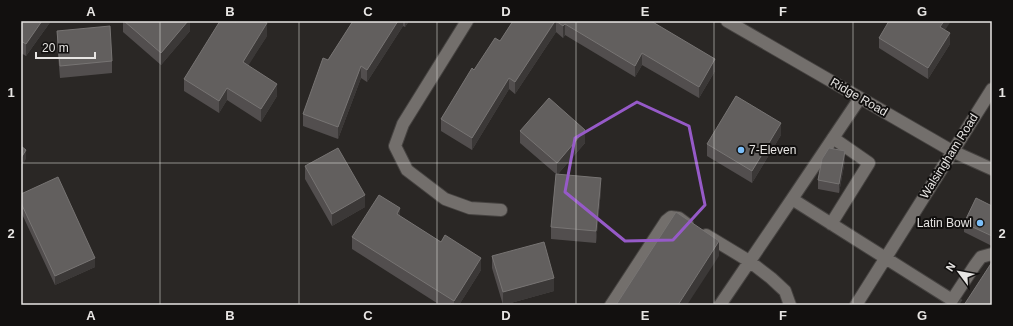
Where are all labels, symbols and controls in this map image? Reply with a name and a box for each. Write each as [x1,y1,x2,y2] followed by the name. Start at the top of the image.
[86,4,96,19] text: A
[225,4,235,19] text: B
[363,4,373,19] text: C
[501,4,511,19] text: D
[641,4,650,19] text: E
[779,4,787,19] text: F
[917,4,927,19] text: G
[36,34,95,60] scale bar
[42,41,69,55] text: 20 m
[828,75,890,119] street label: Ridge Road
[7,85,15,100] text: 1
[998,85,1006,100] text: 1
[917,111,981,201] street label: Walsingham Road
[749,143,796,157] place label: 7-Eleven
[736,145,746,155] marker: 7-Eleven
[917,216,972,230] place label: Latin Bowl
[975,218,985,228] marker: Latin Bowl
[7,226,15,241] text: 2
[998,226,1006,241] text: 2
[939,252,979,292] north arrow
[943,260,958,273] text: N
[86,308,96,323] text: A
[225,308,235,323] text: B
[363,308,373,323] text: C
[501,308,511,323] text: D
[641,308,650,323] text: E
[779,308,787,323] text: F
[917,308,927,323] text: G

